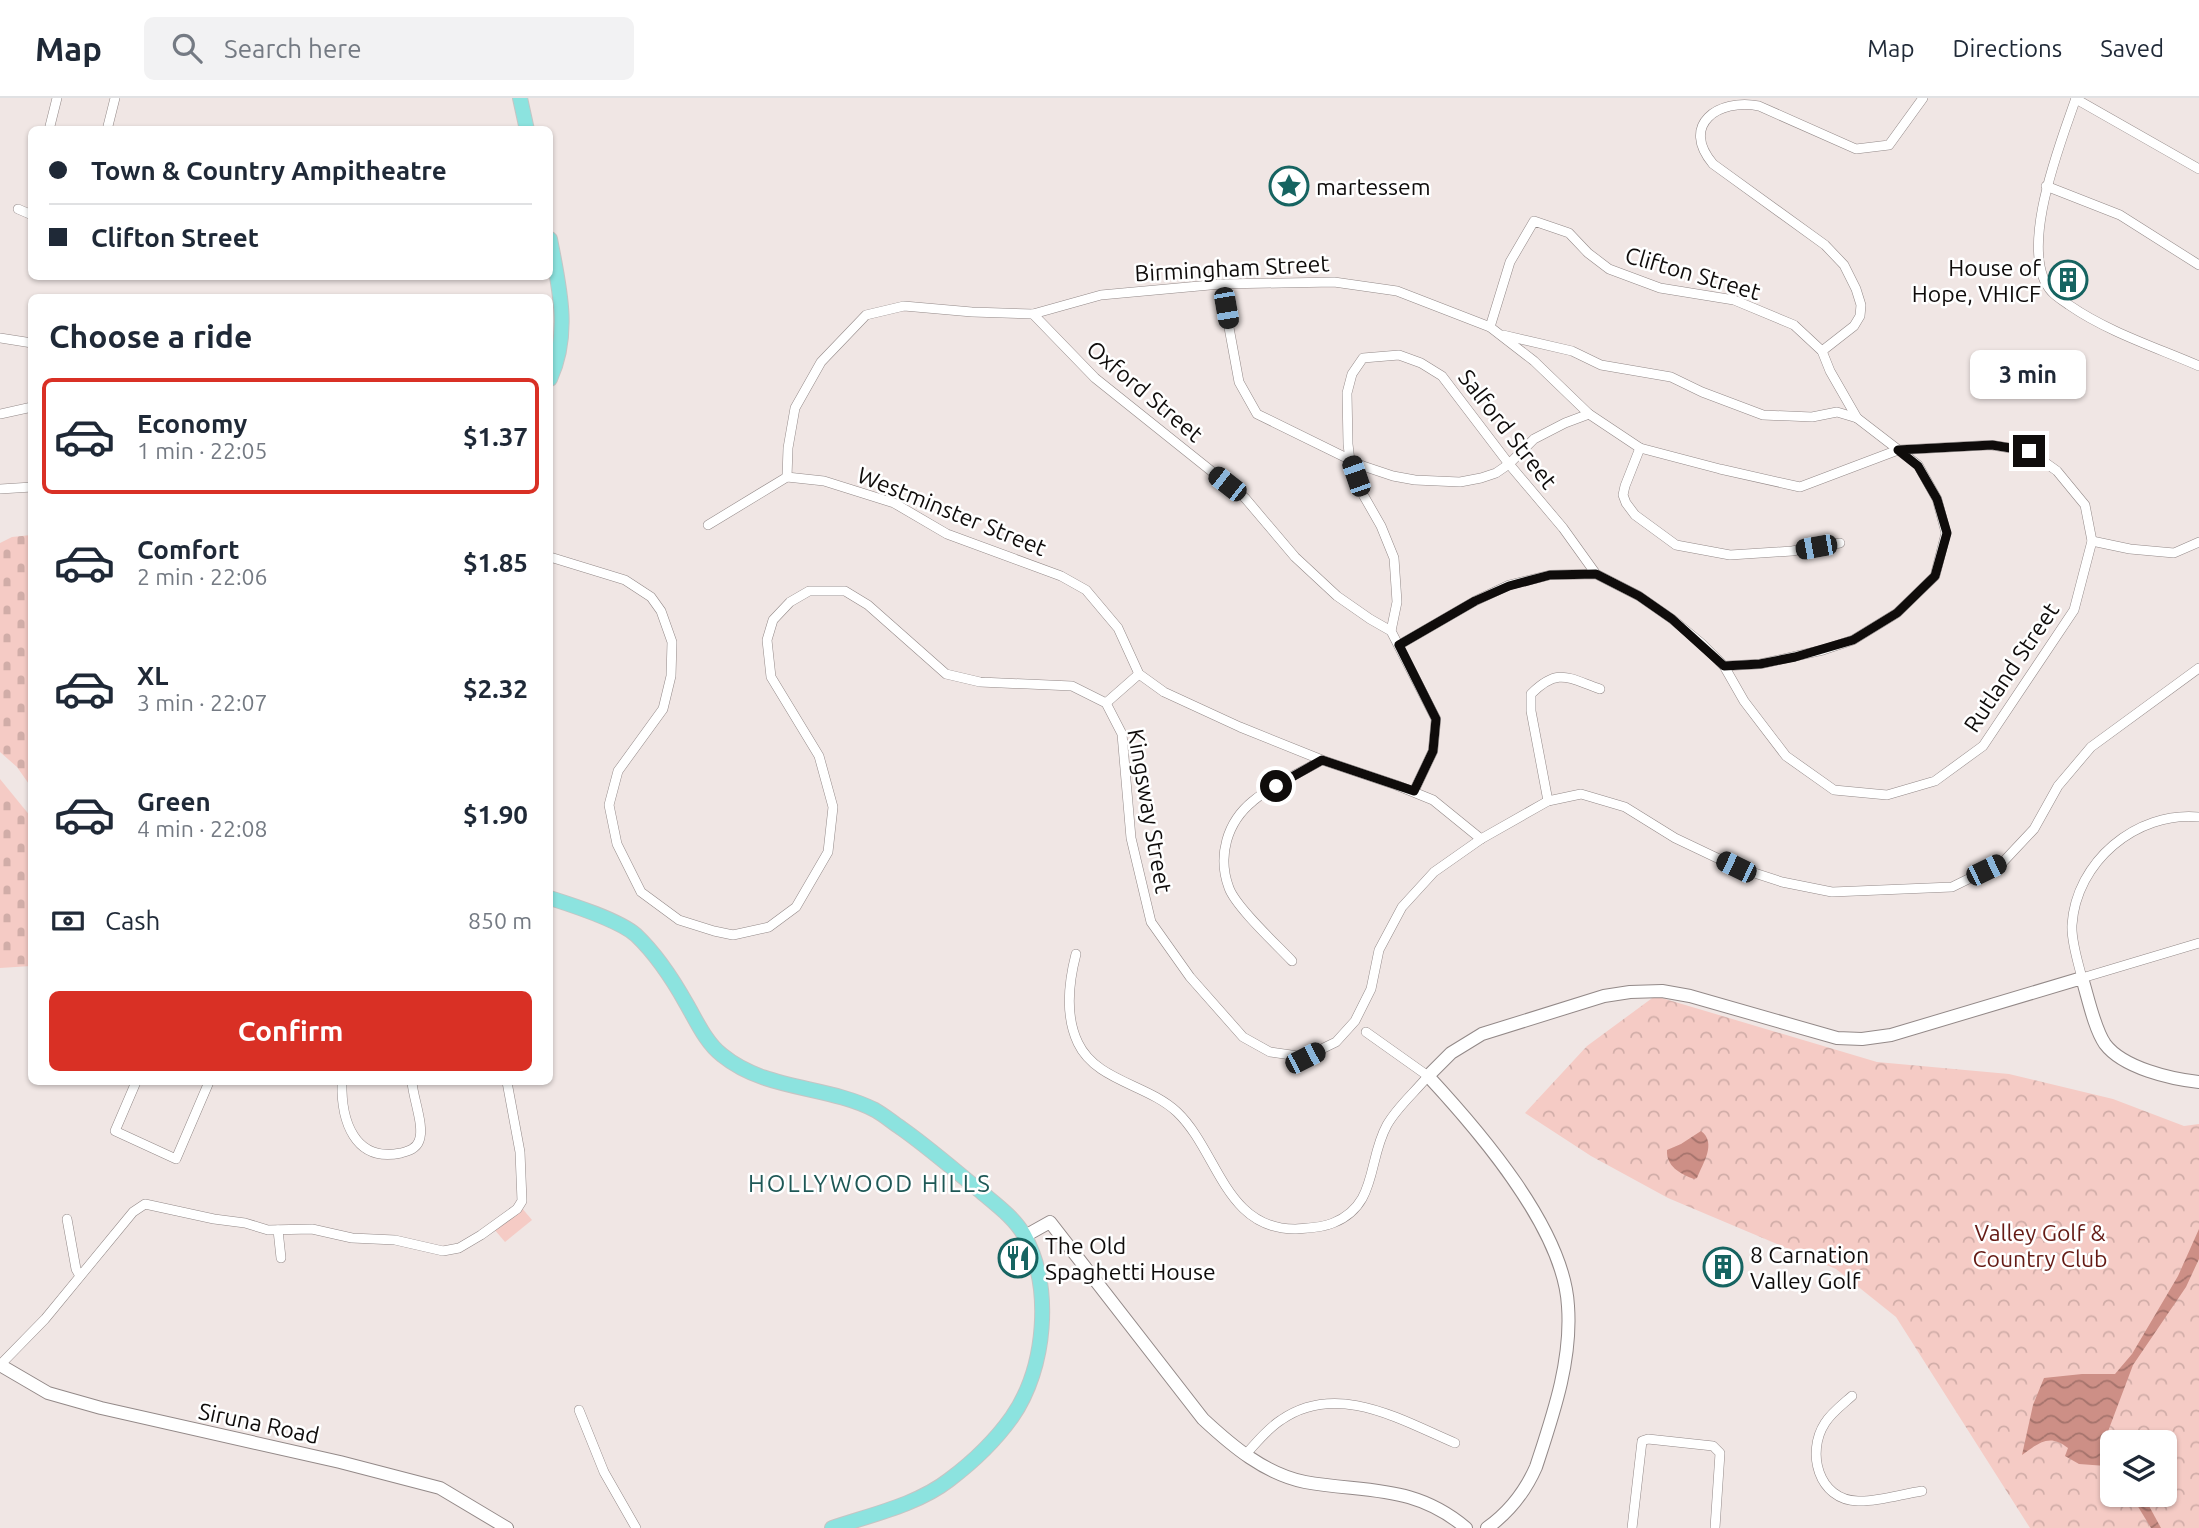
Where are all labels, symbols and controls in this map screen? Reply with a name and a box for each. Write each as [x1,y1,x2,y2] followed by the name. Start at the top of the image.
[144,17,634,80] search box
[168,29,206,67] icon: search
[35,30,102,67] text: Map
[224,34,362,63] text: Search here
[1867,35,1914,62] text: Map
[1952,35,2062,62] text: Directions
[2100,35,2164,62] text: Saved
[91,156,447,185] text: Town & Country Ampitheatre
[1268,165,1310,207] place icon: martessem
[1316,174,1431,199] place label: martessem
[91,223,259,252] text: Clifton Street
[1622,242,1764,304] street label: Clifton Street
[1134,250,1330,286] street label: Birmingham Street
[1912,255,2041,306] place label: House of Hope, VHICF
[2047,259,2089,301] building icon: House of Hope, VHICF
[1213,285,1240,331] car
[49,318,252,354] text: Choose a ride
[1082,335,1208,447] street label: Oxford Street
[1971,350,2087,398] callout: 3 min
[1999,362,2057,387] text: 3 min
[1454,365,1562,493] street label: Salford Street
[53,405,116,468] icon: car
[137,409,247,438] text: Economy
[463,422,528,451] text: $1.37
[2013,435,2045,467] route end
[137,438,268,463] text: 1 min · 22:05
[1340,453,1373,499] car
[854,462,1050,560] street label: Westminster Street
[1204,463,1251,505] car
[53,531,116,594] icon: car
[1794,533,1839,561] car
[137,535,240,564] text: Comfort
[463,548,528,577] text: $1.85
[137,564,268,589] text: 2 min · 22:06
[1959,598,2063,736] street label: Rutland Street
[53,657,116,720] icon: car
[137,661,168,690] text: XL
[463,674,528,703] text: $2.32
[137,690,268,715] text: 3 min · 22:07
[1123,727,1177,895] street label: Kingsway Street
[1260,770,1292,802] route start
[53,783,116,846] icon: car
[137,787,211,816] text: Green
[463,800,528,829] text: $1.90
[137,816,268,841] text: 4 min · 22:08
[1713,848,1760,886] car
[1963,851,2010,889] car
[49,902,87,940] icon: cash
[105,906,160,935] text: Cash
[468,908,532,933] text: 850 m
[49,991,532,1071] button: Confirm
[1282,1039,1329,1077] car
[748,1170,992,1197] district label: HOLLYWOOD HILLS
[1972,1220,2108,1271] park label: Valley Golf & Country Club
[1045,1233,1216,1284] place label: The Old Spaghetti House
[997,1237,1039,1279] restaurant icon: The Old Spaghetti House
[1750,1242,1869,1293] place label: 8 Carnation Valley Golf
[1702,1246,1744,1288] building icon: 8 Carnation Valley Golf
[196,1398,322,1448] street label: Siruna Road
[2100,1430,2177,1507] map controls
[2100,1430,2177,1507] button: layers

